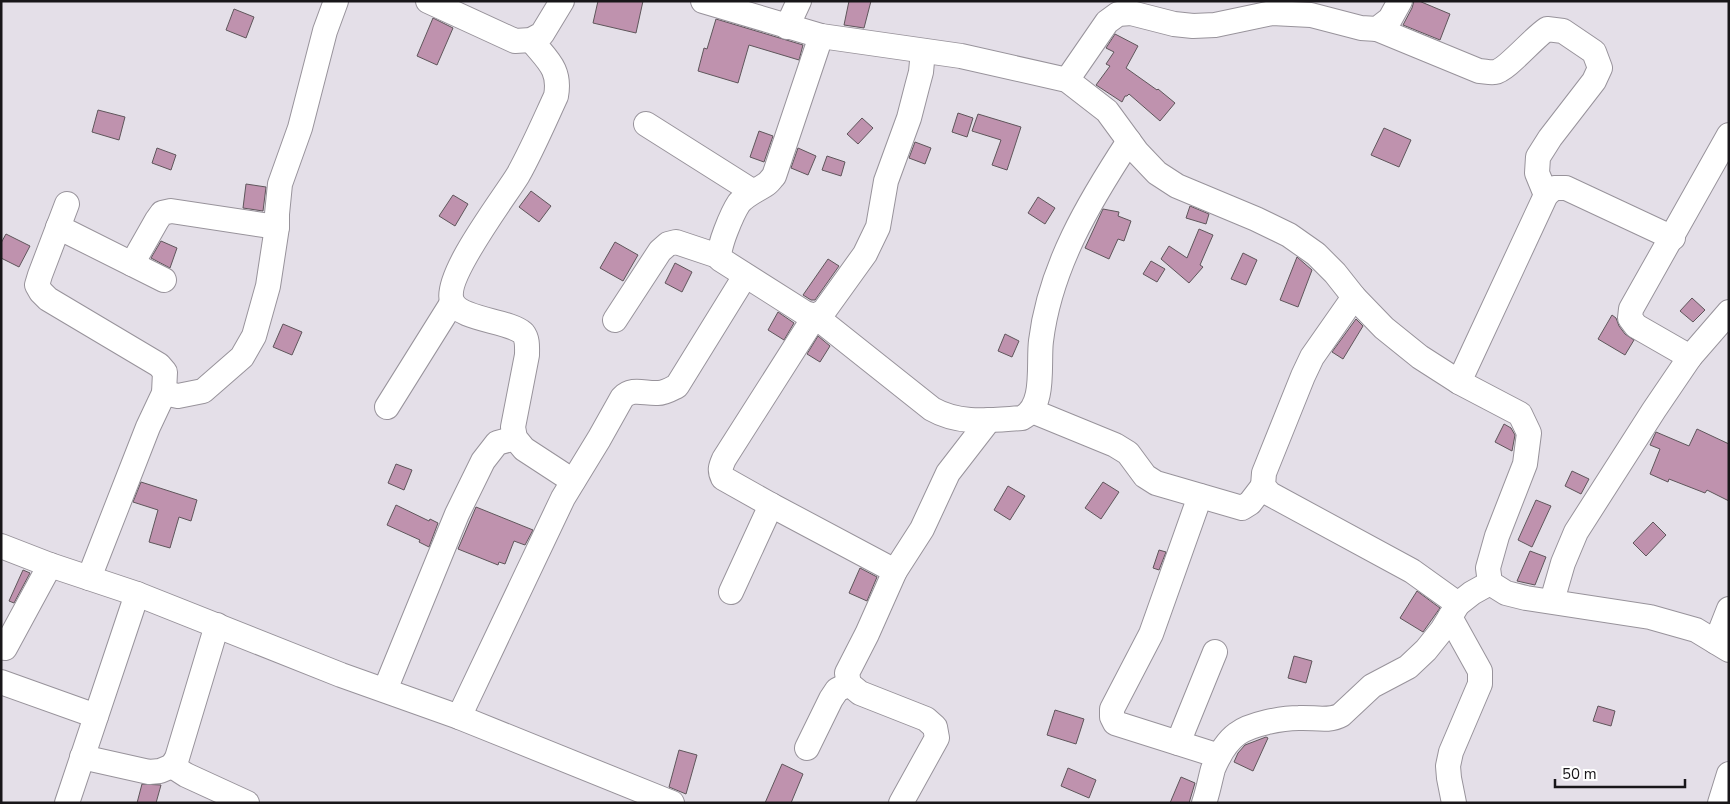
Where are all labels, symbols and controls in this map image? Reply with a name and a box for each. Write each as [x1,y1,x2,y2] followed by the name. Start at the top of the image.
[1555,756,1685,788] scale bar
[1562,764,1597,784] text: 50 m

